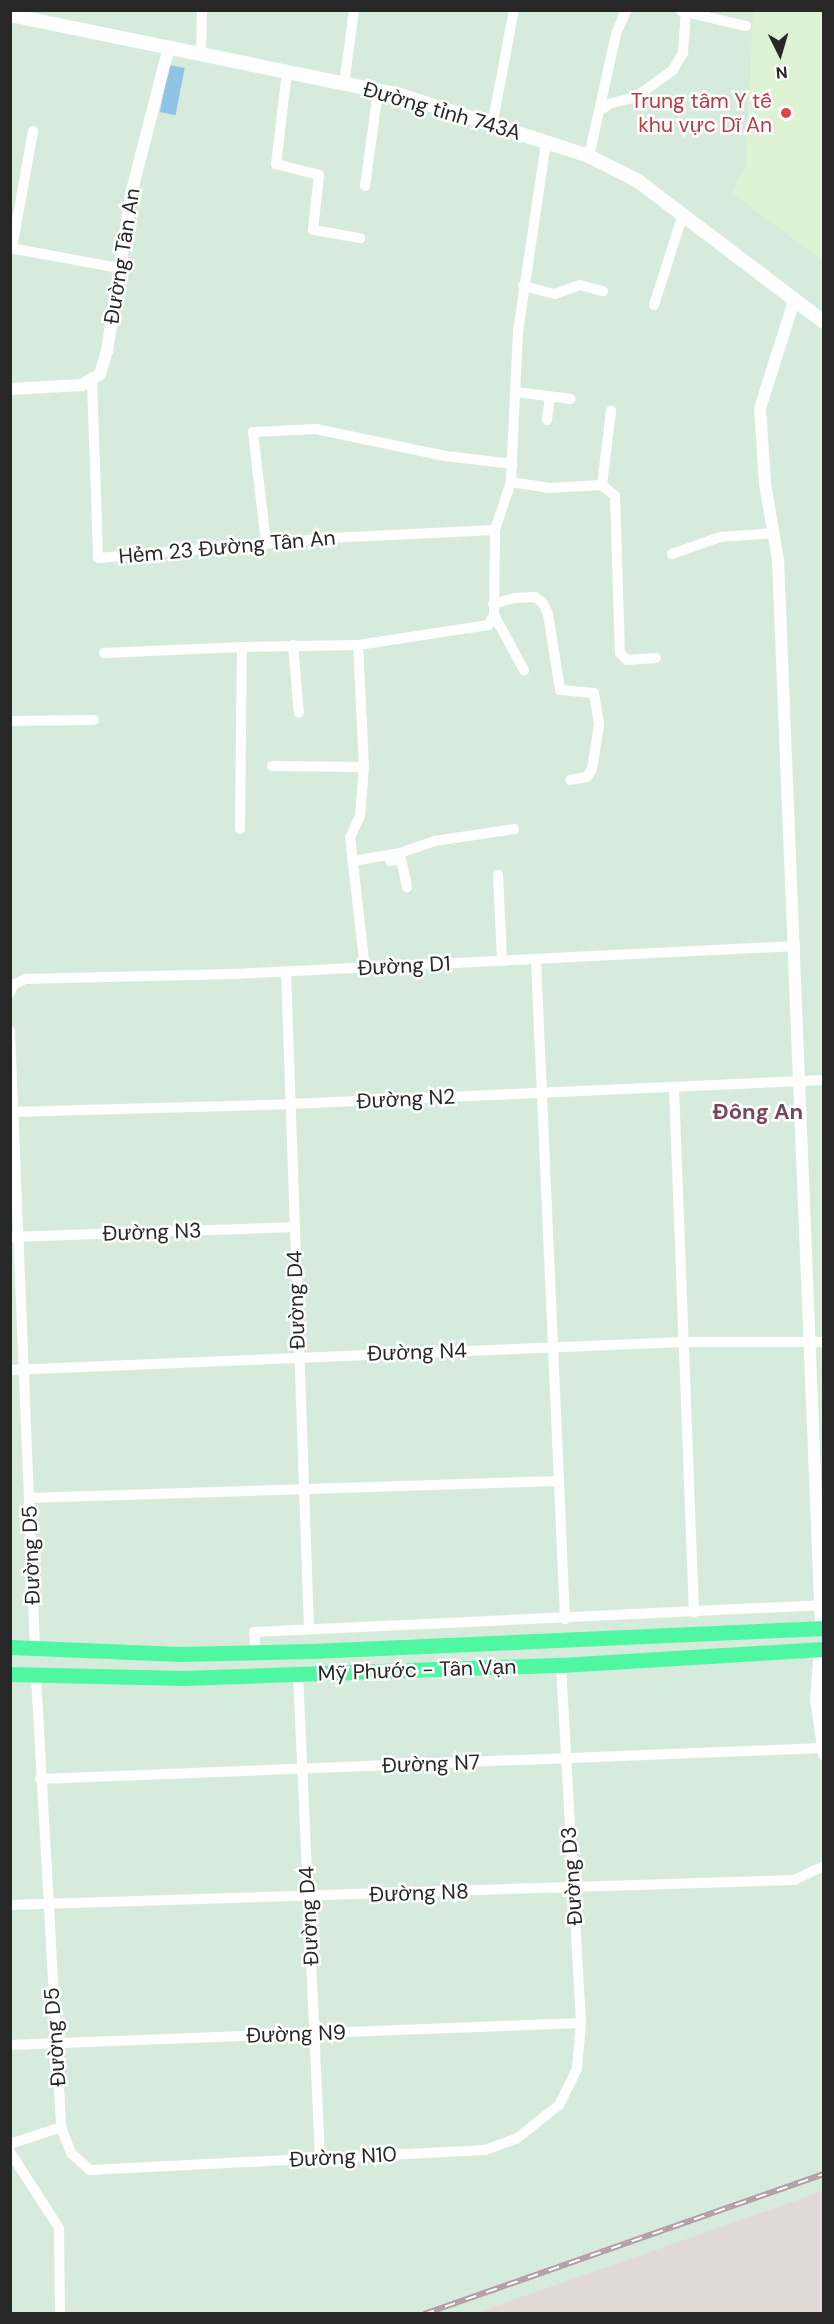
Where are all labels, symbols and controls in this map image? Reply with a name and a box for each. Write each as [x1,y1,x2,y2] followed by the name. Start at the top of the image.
[750,24,810,84] north arrow
[775,61,788,83] text: N
[360,76,524,146] street label: Đường tỉnh 743A
[631,88,772,138] place label: Trung tâm Y tế khu vực Dĩ An
[777,104,795,122] marker: Trung tâm Y tế khu vực Dĩ An
[99,186,145,326] street label: Đường Tân An
[117,525,337,569] street label: Hẻm 23 Đường Tân An
[357,951,451,981] street label: Đường D1
[356,1084,456,1114] street label: Đường N2
[713,1099,803,1125] district label: Đông An
[102,1218,202,1246] street label: Đường N3
[282,1250,310,1350] street label: Đường D4
[367,1338,467,1366] street label: Đường N4
[17,1505,45,1605] street label: Đường D5
[317,1654,517,1686] street label: Mỹ Phước - Tân Vạn
[382,1750,480,1778] street label: Đường N7
[556,1826,588,1926] street label: Đường D3
[294,1866,324,1966] street label: Đường D4
[369,1879,469,1907] street label: Đường N8
[39,1987,71,2087] street label: Đường D5
[246,2020,346,2048] street label: Đường N9
[289,2142,397,2172] street label: Đường N10

